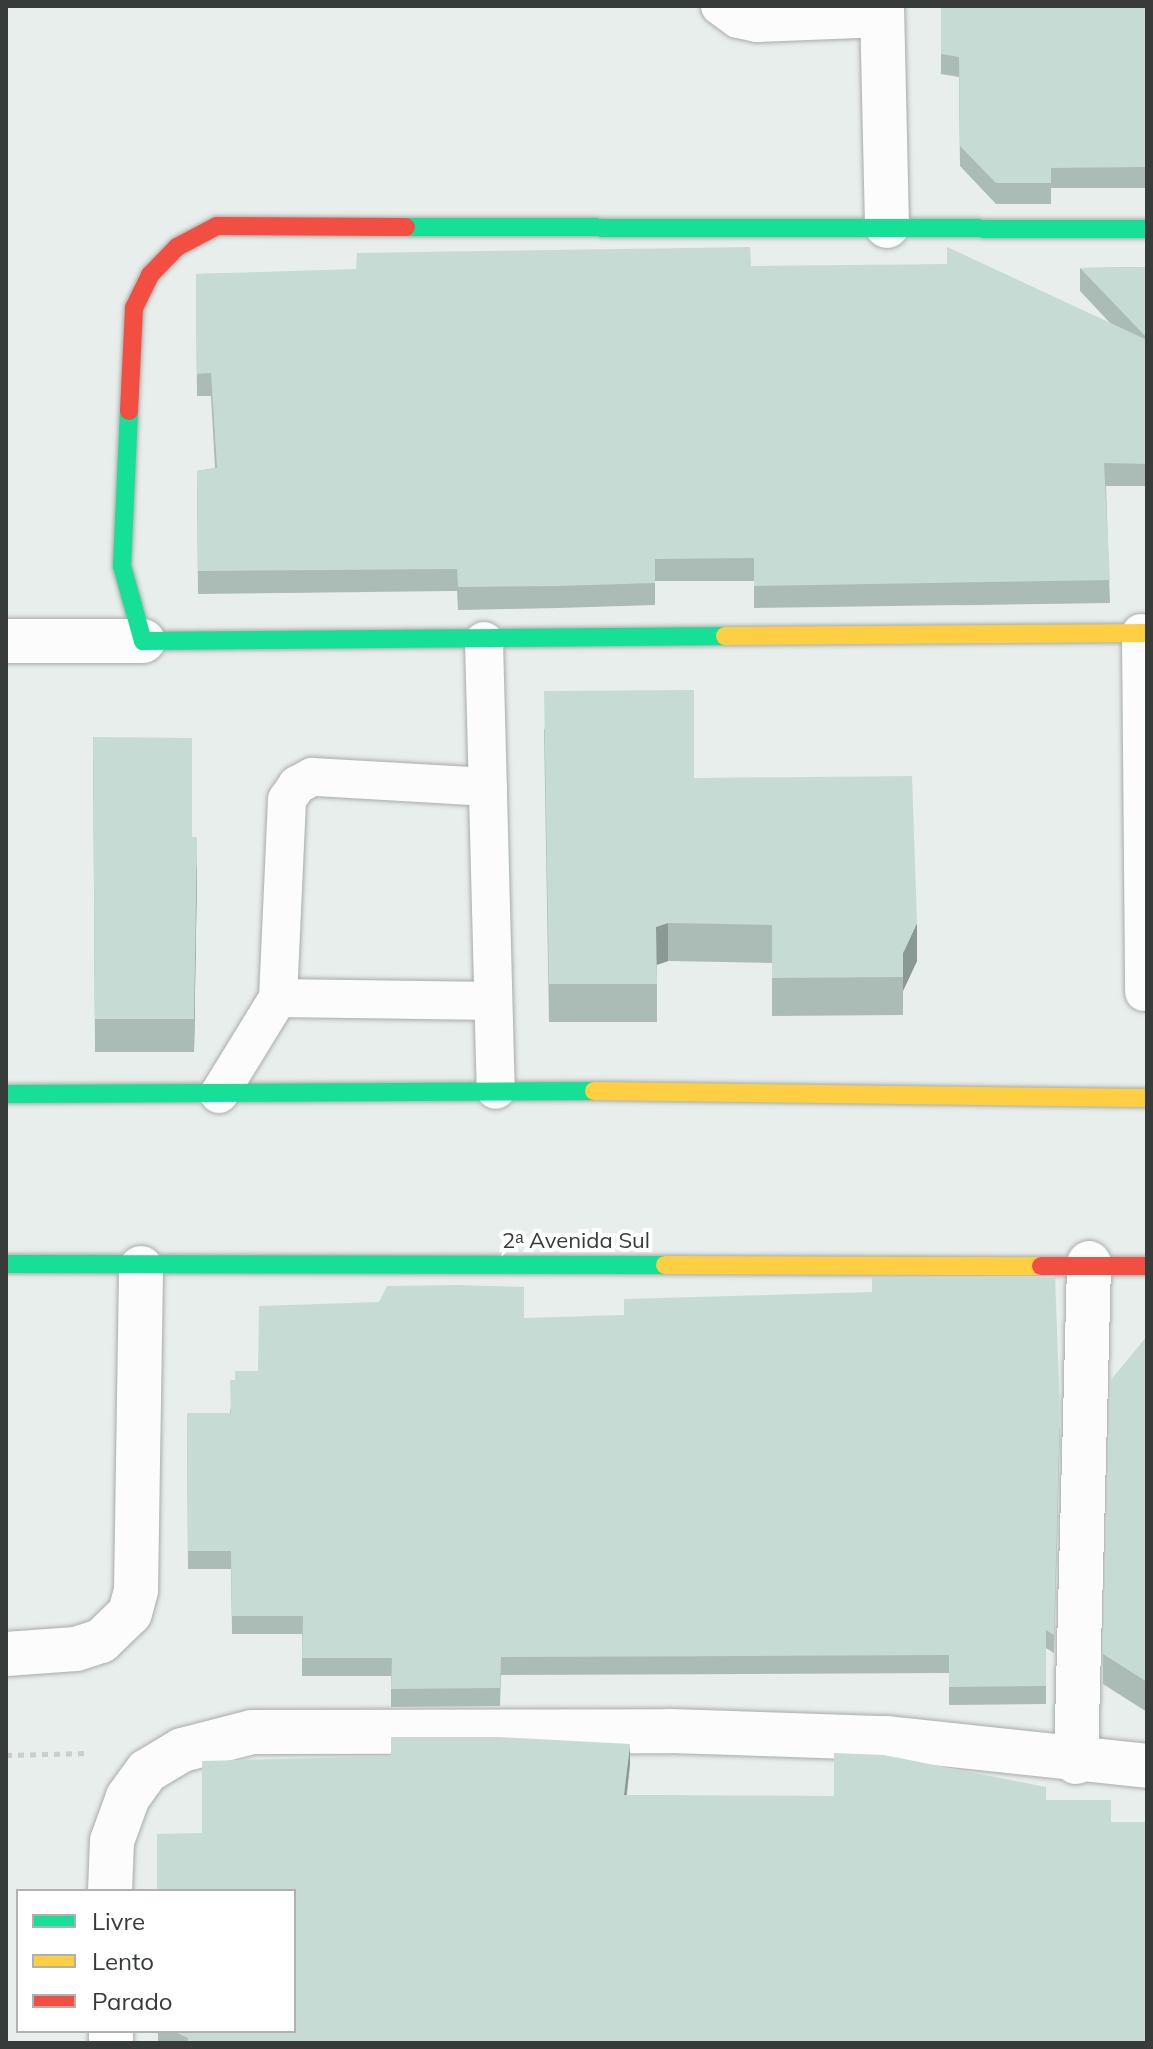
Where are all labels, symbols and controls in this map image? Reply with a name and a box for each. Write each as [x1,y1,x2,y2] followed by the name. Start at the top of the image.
[502,1228,650,1254] street label: 2ᵃ Avenida Sul
[16,1889,296,2033] legend
[92,1906,145,1936] text: Livre
[92,1946,154,1976] text: Lento
[92,1986,173,2016] text: Parado

